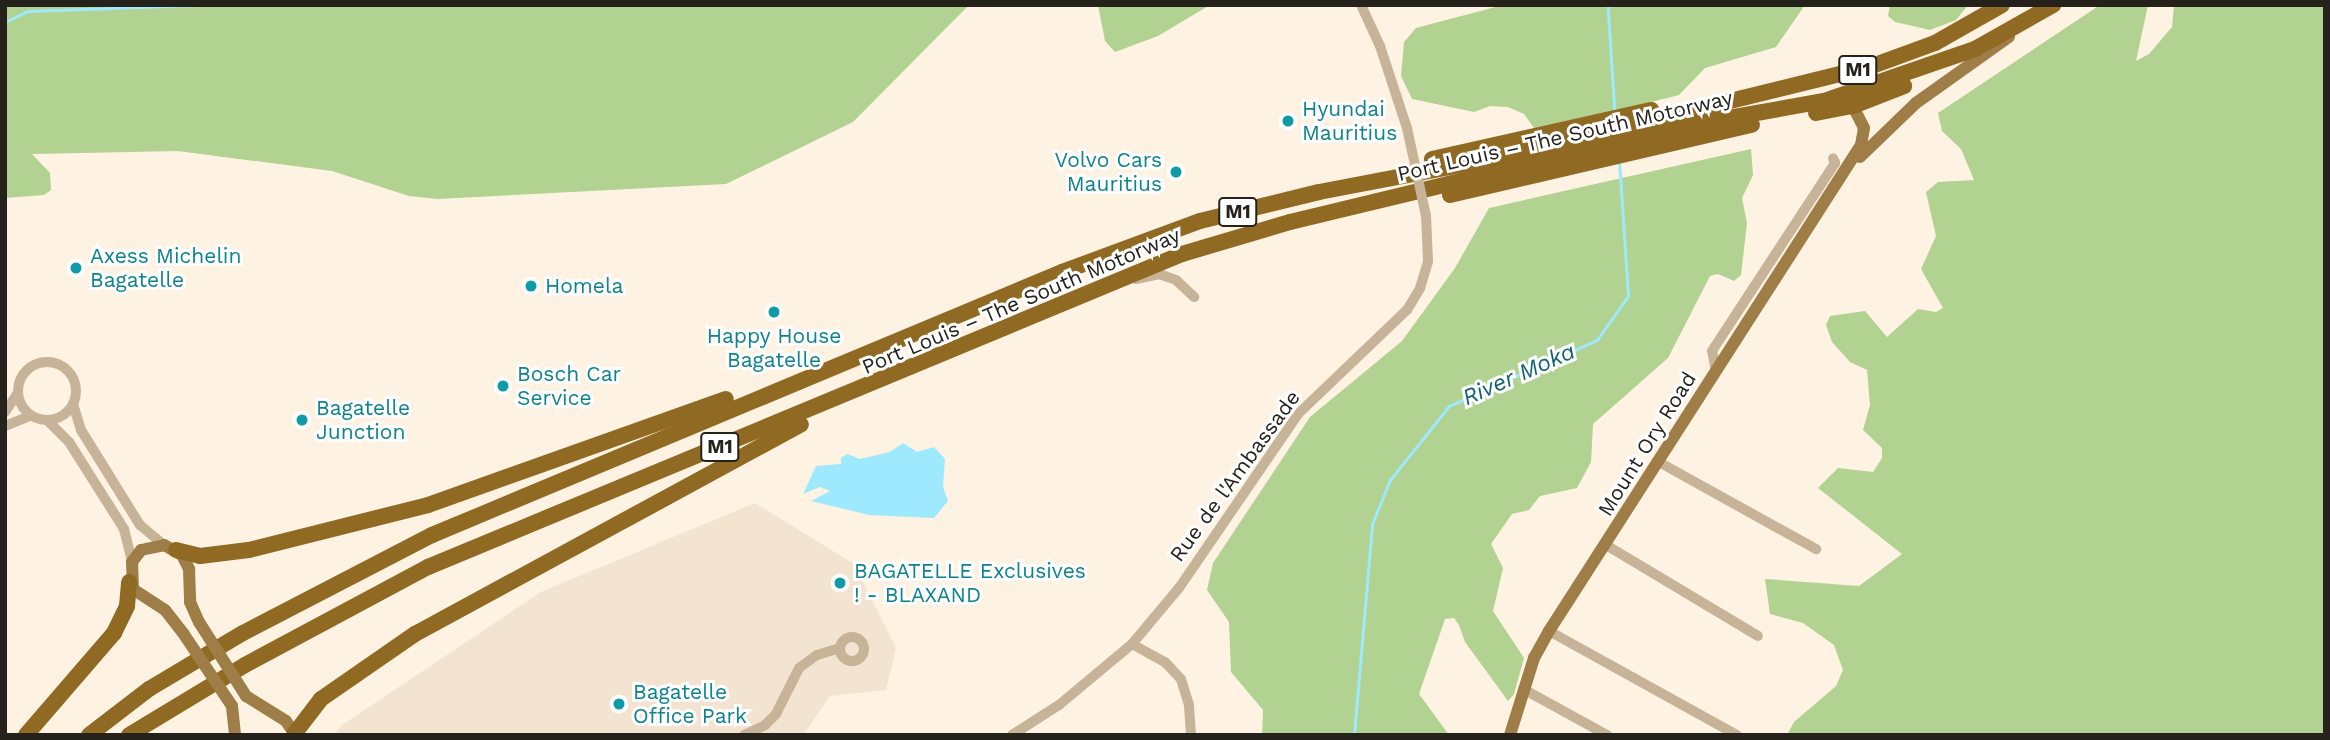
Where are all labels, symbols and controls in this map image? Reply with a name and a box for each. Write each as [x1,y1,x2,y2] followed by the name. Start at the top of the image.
[1837,54,1879,86] road number: M1
[1395,85,1735,187] street label: Port Louis – The South Motorway
[1302,96,1397,146] place label: Hyundai Mauritius
[1280,113,1296,129] marker: Hyundai Mauritius
[1055,147,1162,197] place label: Volvo Cars Mauritius
[1168,164,1184,180] marker: Volvo Cars Mauritius
[1217,196,1259,228] road number: M1
[858,222,1184,380] street label: Port Louis – The South Motorway
[90,243,241,293] place label: Axess Michelin Bagatelle
[68,260,84,276] marker: Axess Michelin Bagatelle
[545,273,623,299] place label: Homela
[523,278,539,294] marker: Homela
[766,304,782,320] marker: Happy House Bagatelle
[706,323,842,373] place label: Happy House Bagatelle
[1458,338,1580,412] water label: River Moka
[517,361,621,411] place label: Bosch Car Service
[1592,367,1702,521] street label: Mount Ory Road
[495,378,511,394] marker: Bosch Car Service
[1164,386,1306,566] street label: Rue de l'Ambassade
[316,395,410,445] place label: Bagatelle Junction
[294,412,310,428] marker: Bagatelle Junction
[699,432,741,462] road number: M1
[854,558,1086,608] place label: BAGATELLE Exclusives ! - BLAXAND
[832,575,848,591] marker: BAGATELLE Exclusives ! - BLAXAND
[633,679,747,729] place label: Bagatelle Office Park
[611,696,627,712] marker: Bagatelle Office Park

